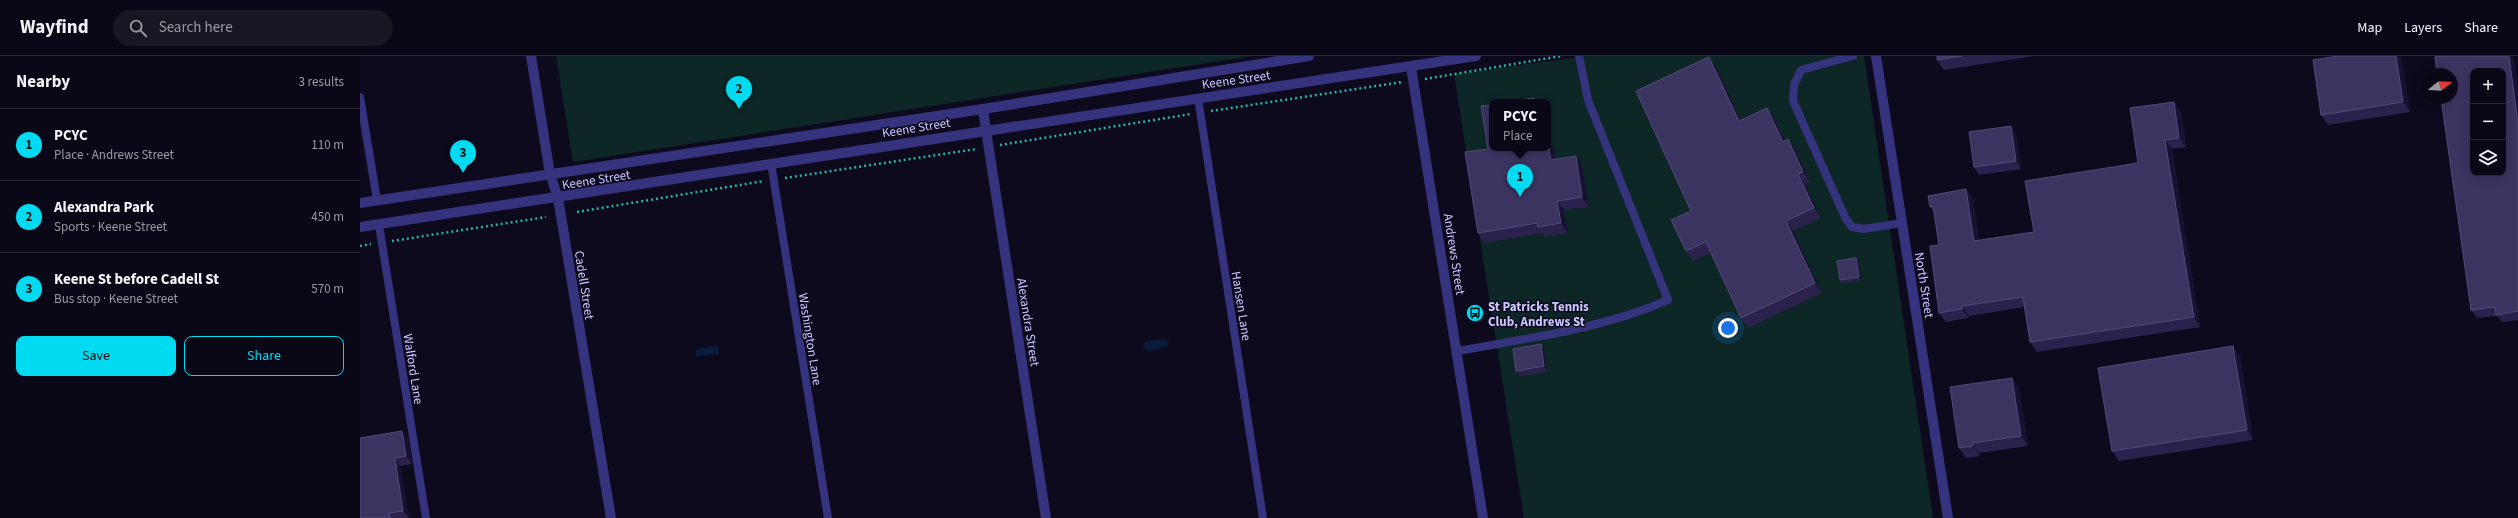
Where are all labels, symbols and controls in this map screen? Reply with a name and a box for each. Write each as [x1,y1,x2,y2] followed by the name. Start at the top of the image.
[113,10,393,46] search box
[20,14,89,41] text: Wayfind
[127,17,149,39] icon: search
[159,17,233,38] text: Search here
[2357,18,2382,38] text: Map
[2404,18,2442,38] text: Layers
[2464,18,2498,38] text: Share
[1201,66,1272,94] street label: Keene Street
[2422,68,2458,104] north arrow
[2470,68,2506,176] map controls
[2470,68,2506,104] button: +
[16,70,70,94] text: Nearby
[299,73,344,91] text: 3 results
[726,76,752,109] pin: 2
[1489,99,1551,151] popup
[2470,104,2506,140] button: −
[1503,106,1537,127] text: PCYC
[881,114,952,142] street label: Keene Street
[54,125,88,146] text: PCYC
[1503,127,1532,145] text: Place
[26,136,32,154] text: 1
[311,136,344,154] text: 110 m
[450,140,476,173] pin: 3
[2470,140,2506,176] button: layers
[54,146,174,164] text: Place · Andrews Street
[1507,164,1533,197] pin: 1
[561,166,632,194] street label: Keene Street
[54,197,154,218] text: Alexandra Park
[26,208,32,226] text: 2
[311,208,344,226] text: 450 m
[1439,212,1469,297] street label: Andrews Street
[54,218,167,236] text: Sports · Keene Street
[570,249,598,321] street label: Cadell Street
[1910,251,1938,320] street label: North Street
[54,269,219,290] text: Keene St before Cadell St
[1227,270,1255,342] street label: Hansen Lane
[1012,277,1044,368] street label: Alexandra Street
[26,280,32,298] text: 3
[311,280,344,298] text: 570 m
[54,290,178,308] text: Bus stop · Keene Street
[794,292,826,387] street label: Washington Lane
[1488,298,1589,331] place label: St Patricks Tennis Club, Andrews St
[1465,303,1485,323] bus stop icon: St Patricks Tennis Club, Andrews St
[1718,318,1738,338] your location
[399,333,427,406] street label: Walford Lane
[16,336,176,376] button: Save
[184,336,344,376] button: Share

